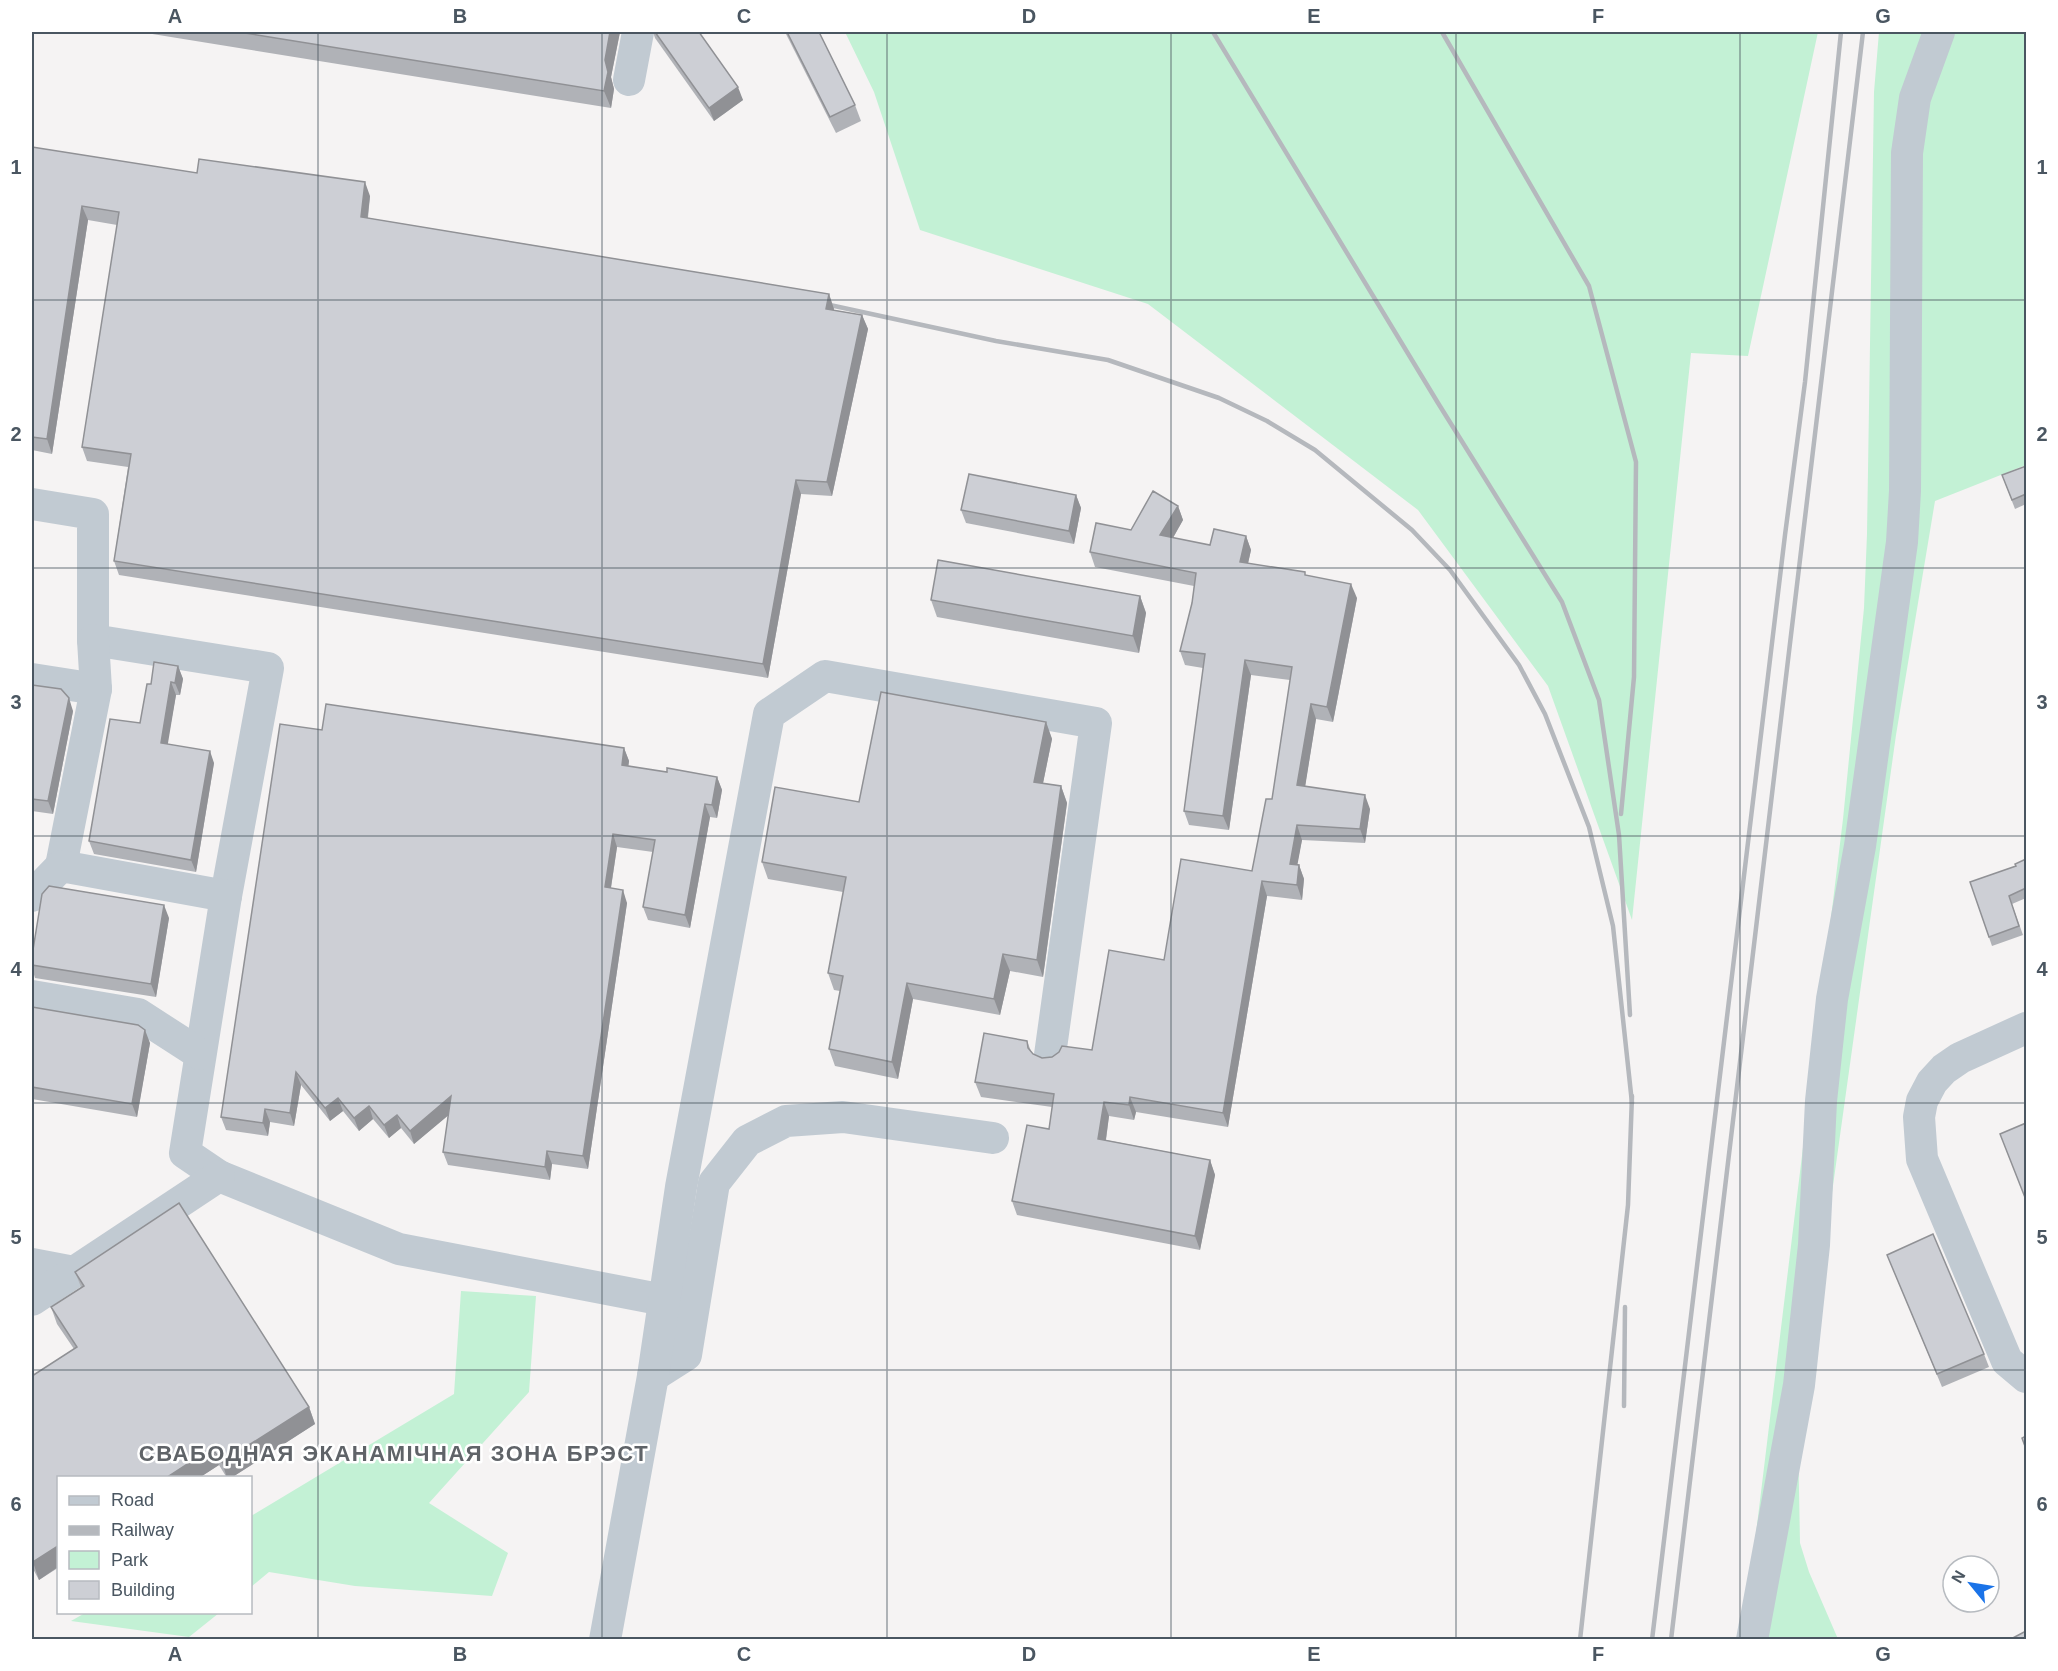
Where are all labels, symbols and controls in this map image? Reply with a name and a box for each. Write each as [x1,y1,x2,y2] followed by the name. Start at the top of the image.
[168,5,182,27] text: A
[453,5,467,27] text: B
[737,5,751,27] text: C
[1022,5,1036,27] text: D
[1307,5,1321,27] text: E
[1592,5,1604,27] text: F
[1875,5,1891,27] text: G
[10,156,22,178] text: 1
[2036,156,2048,178] text: 1
[10,423,22,445] text: 2
[2036,423,2048,445] text: 2
[10,691,22,713] text: 3
[2036,691,2048,713] text: 3
[10,958,22,980] text: 4
[2036,958,2048,980] text: 4
[10,1226,22,1248] text: 5
[2036,1226,2048,1248] text: 5
[139,1441,649,1466] district label: СВАБОДНАЯ ЭКАНАМІЧНАЯ ЗОНА БРЭСТ
[57,1476,252,1614] legend
[111,1490,154,1510] text: Road
[10,1493,22,1515] text: 6
[2036,1493,2048,1515] text: 6
[111,1520,174,1540] text: Railway
[111,1550,149,1570] text: Park
[1941,1554,2001,1614] north arrow
[1948,1567,1969,1586] text: N
[111,1580,175,1600] text: Building
[168,1643,182,1665] text: A
[453,1643,467,1665] text: B
[737,1643,751,1665] text: C
[1022,1643,1036,1665] text: D
[1307,1643,1321,1665] text: E
[1592,1643,1604,1665] text: F
[1875,1643,1891,1665] text: G

